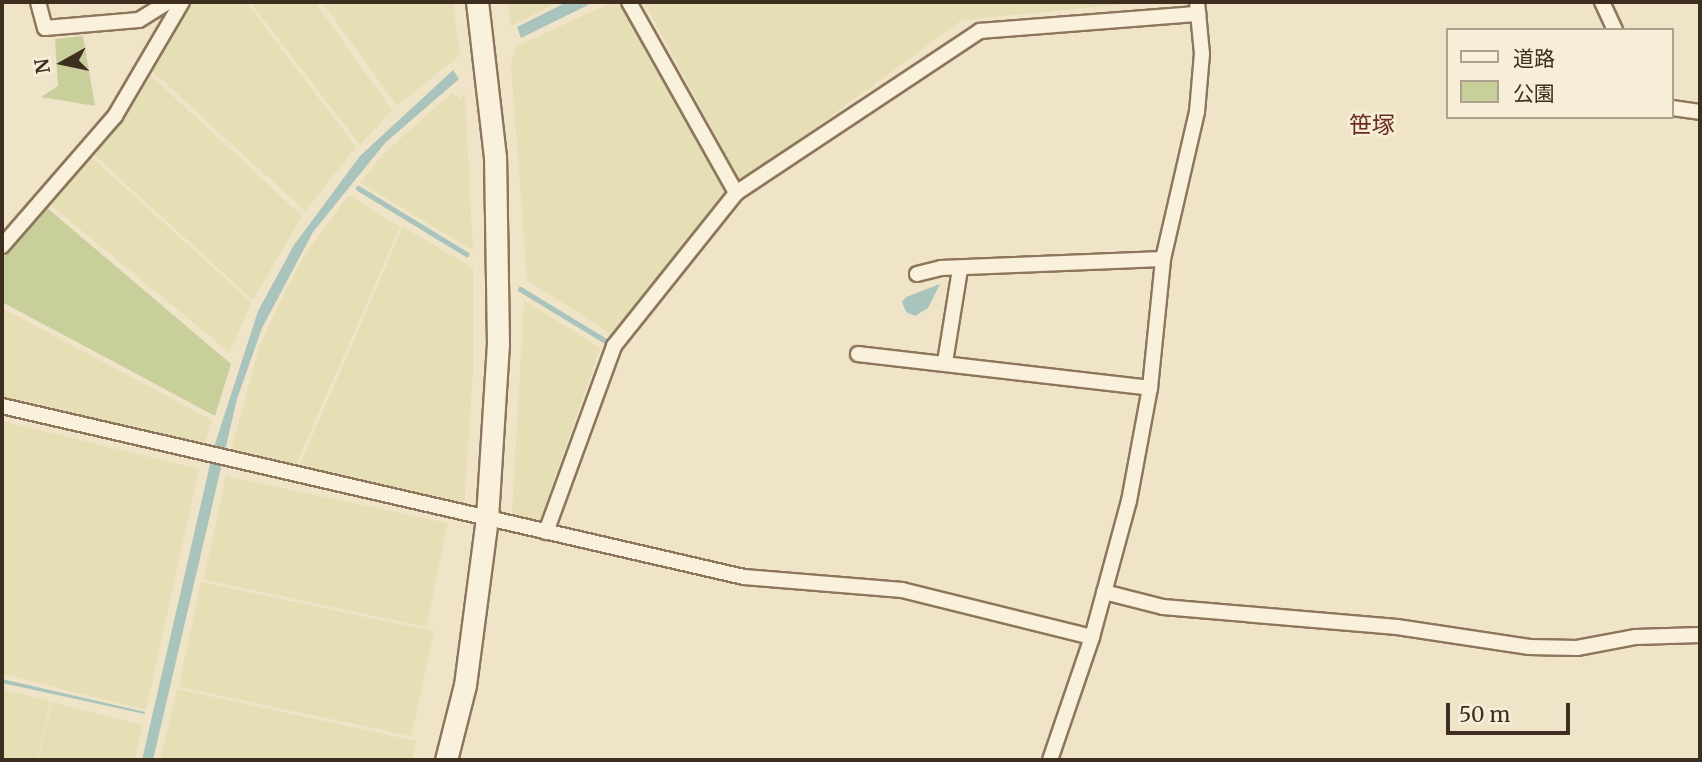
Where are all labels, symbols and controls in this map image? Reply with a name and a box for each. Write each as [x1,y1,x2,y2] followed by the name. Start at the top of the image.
[28,28,98,98] north arrow
[1446,28,1674,119] legend
[1513,45,1555,72] text: 道路
[29,57,55,76] text: N
[1513,80,1555,107] text: 公園
[1349,111,1395,139] district label: 笹塚
[1450,688,1574,732] scale bar
[1459,701,1510,728] text: 50 m

